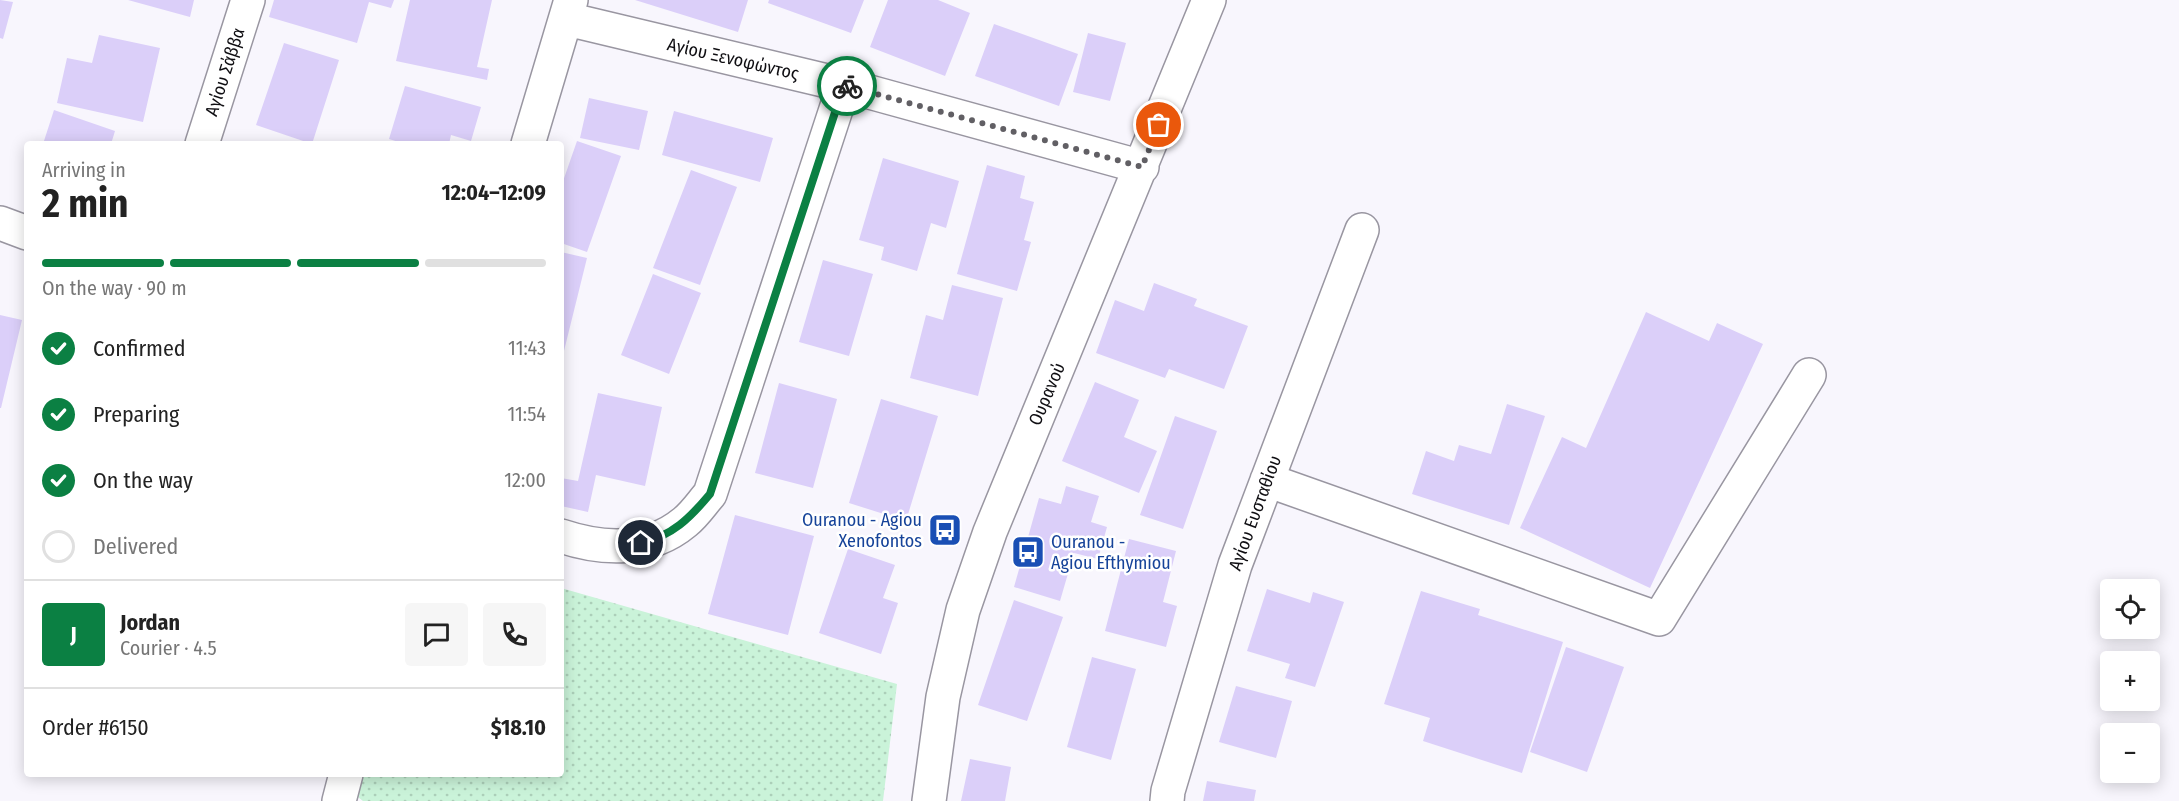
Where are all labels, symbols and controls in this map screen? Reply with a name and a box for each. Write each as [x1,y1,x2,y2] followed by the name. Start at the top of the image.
[200,25,250,119] street label: Αγίου Σάββα
[665,33,801,85] street label: Αγίου Ξενοφώντος
[817,56,877,116] courier
[831,70,864,103] icon: bike
[1133,99,1184,150] pin
[1142,108,1175,141] icon: bag
[42,158,126,182] text: Arriving in
[441,179,546,206] text: 12:04–12:09
[42,181,128,227] text: 2 min
[42,276,187,300] text: On the way · 90 m
[42,332,75,365] icon: check
[93,335,186,362] text: Confirmed
[508,336,546,360] text: 11:43
[1024,359,1070,429] street label: Ουρανού
[42,398,75,431] icon: check
[93,401,179,428] text: Preparing
[508,402,546,426] text: 11:54
[1224,452,1286,574] street label: Αγίου Ευσταθίου
[42,464,75,497] icon: check
[93,467,193,494] text: On the way
[504,468,546,492] text: 12:00
[802,509,922,552] place label: Ouranou - Agiou Xenofontos
[927,512,963,548] bus stop icon: Ouranou - Agiou Xenofontos
[615,517,666,568] pin
[624,526,657,559] icon: home
[1051,531,1171,574] place label: Ouranou - Agiou Efthymiou
[93,533,178,560] text: Delivered
[1010,534,1046,570] bus stop icon: Ouranou - Agiou Efthymiou
[2100,579,2160,783] map controls
[2100,579,2160,639] button: locate
[405,603,468,666] button: chat
[483,603,546,666] button: phone
[120,609,180,636] text: Jordan
[70,621,77,648] text: J
[120,636,217,660] text: Courier · 4.5
[2100,651,2160,711] button: +
[42,714,149,741] text: Order #6150
[491,714,546,741] text: $18.10
[2100,723,2160,783] button: −

